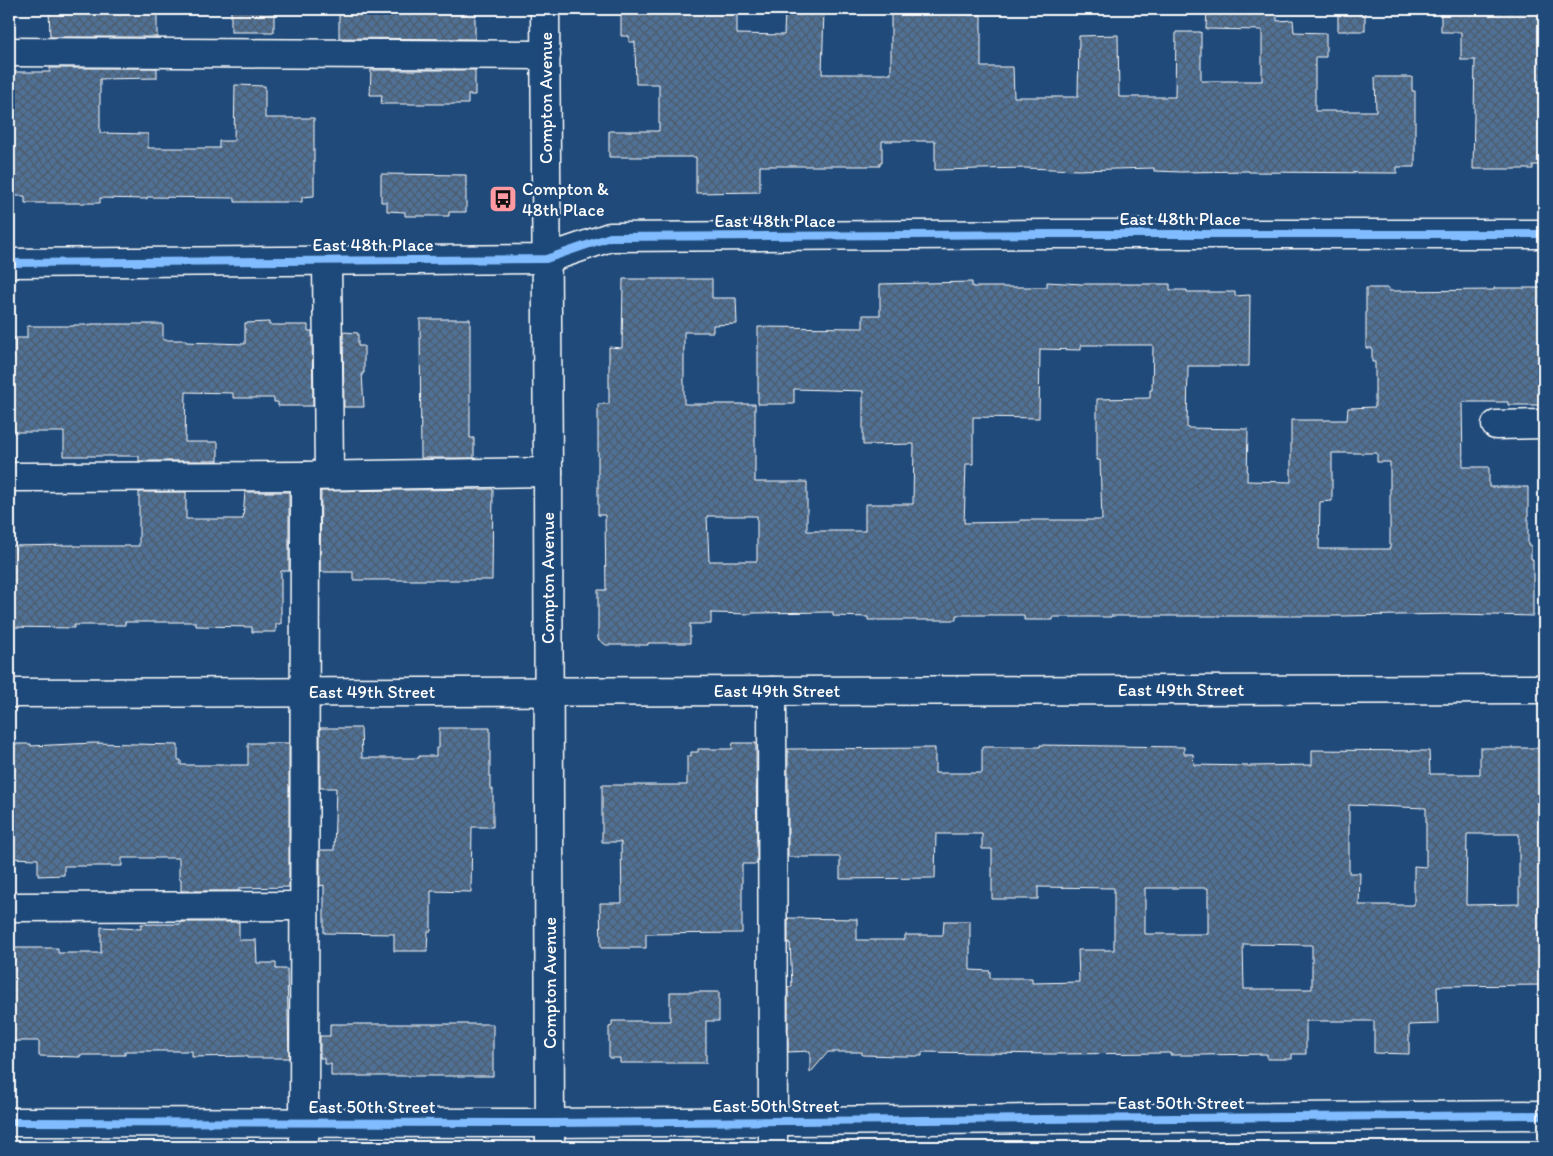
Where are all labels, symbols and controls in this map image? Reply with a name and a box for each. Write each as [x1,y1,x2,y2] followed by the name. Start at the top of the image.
[535,32,557,164] street label: Compton Avenue
[522,178,609,221] place label: Compton & 48th Place
[488,184,518,214] bus stop icon: Compton & 48th Place
[1119,208,1241,230] street label: East 48th Place
[714,210,836,232] street label: East 48th Place
[312,234,434,256] street label: East 48th Place
[537,512,559,644] street label: Compton Avenue
[1118,679,1245,701] street label: East 49th Street
[714,680,841,702] street label: East 49th Street
[309,681,436,703] street label: East 49th Street
[539,917,561,1049] street label: Compton Avenue
[1117,1092,1245,1114] street label: East 50th Street
[712,1095,840,1117] street label: East 50th Street
[308,1096,436,1118] street label: East 50th Street

